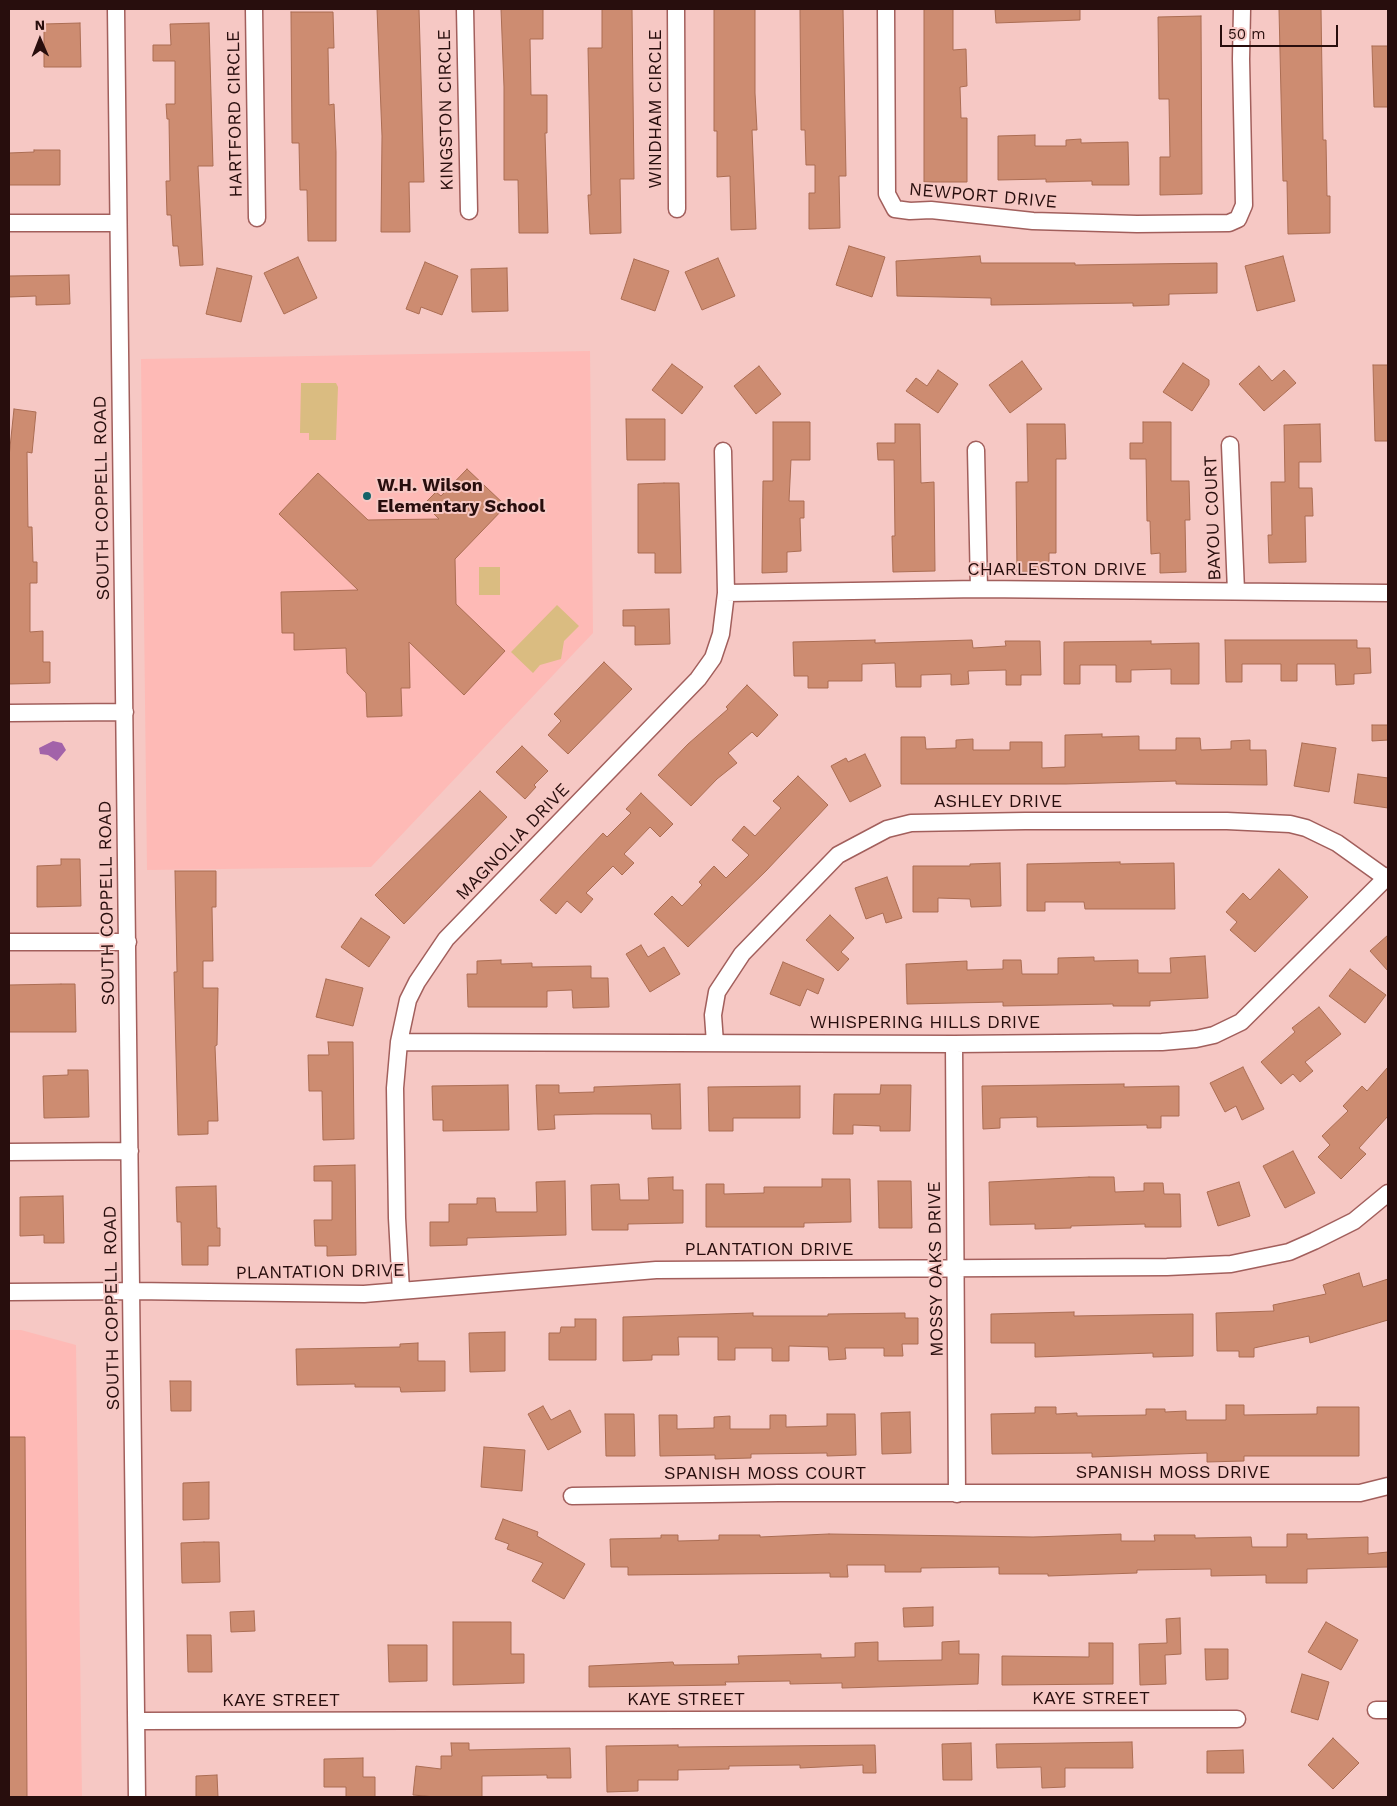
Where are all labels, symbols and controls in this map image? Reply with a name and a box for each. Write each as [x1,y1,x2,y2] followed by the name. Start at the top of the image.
[15,15,65,65] north arrow
[1222,15,1340,47] scale bar
[34,17,45,33] text: N
[1228,25,1265,43] text: 50 m
[434,29,458,191] street label: KINGSTON CIRCLE
[645,29,667,189] street label: WINDHAM CIRCLE
[223,30,247,198] street label: HARTFORD CIRCLE
[908,179,1058,213] street label: NEWPORT DRIVE
[89,395,115,601] street label: SOUTH COPPELL ROAD
[1200,455,1226,581] street label: BAYOU COURT
[377,475,545,518] place label: W.H. Wilson Elementary School
[361,490,373,502] marker: W.H. Wilson Elementary School
[967,559,1147,581] street label: CHARLESTON DRIVE
[452,779,574,905] street label: MAGNOLIA DRIVE
[934,791,1062,813] street label: ASHLEY DRIVE
[94,800,120,1006] street label: SOUTH COPPELL ROAD
[810,1012,1040,1034] street label: WHISPERING HILLS DRIVE
[924,1181,948,1357] street label: MOSSY OAKS DRIVE
[99,1205,125,1411] street label: SOUTH COPPELL ROAD
[685,1239,853,1261] street label: PLANTATION DRIVE
[235,1260,405,1284] street label: PLANTATION DRIVE
[1076,1462,1270,1484] street label: SPANISH MOSS DRIVE
[664,1463,866,1485] street label: SPANISH MOSS COURT
[1032,1688,1150,1710] street label: KAYE STREET
[627,1689,745,1711] street label: KAYE STREET
[222,1690,340,1712] street label: KAYE STREET

